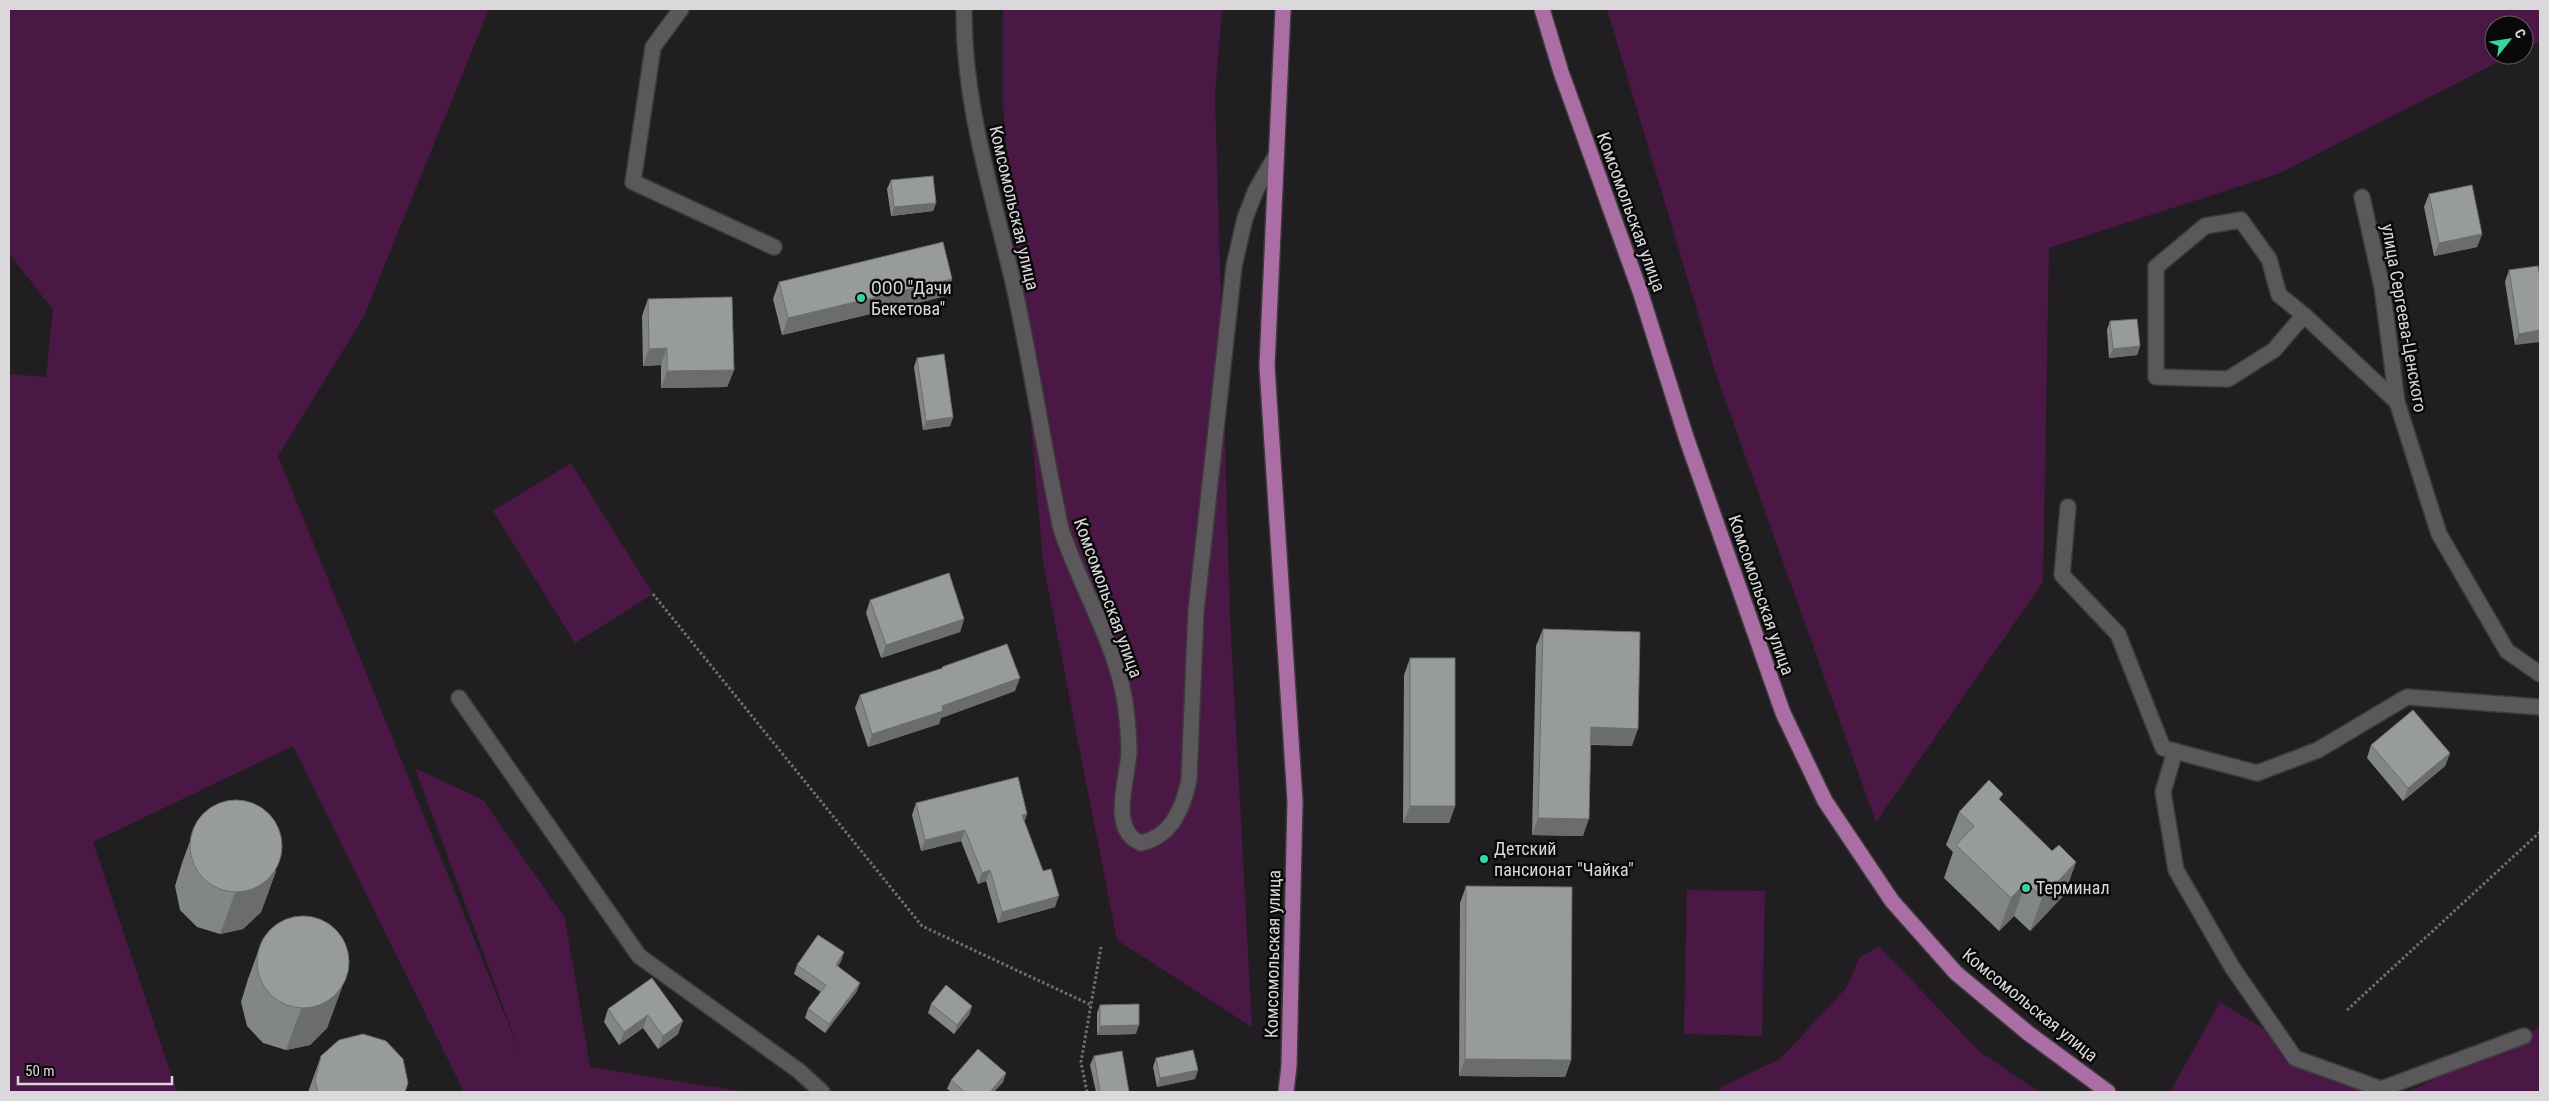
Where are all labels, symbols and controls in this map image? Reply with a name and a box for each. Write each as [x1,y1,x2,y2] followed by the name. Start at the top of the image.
[2484,15,2534,65] north arrow
[2511,26,2529,41] text: С
[985,124,1044,292] street label: Комсомольская улица
[1593,129,1670,294] street label: Комсомольская улица
[2378,222,2431,414] street label: улица Сергеева-Ценского
[871,277,952,319] place label: ООО "Дачи Бекетова"
[855,292,867,304] marker: ООО "Дачи Бекетова"
[1724,512,1799,678] street label: Комсомольская улица
[1070,515,1147,680] street label: Комсомольская улица
[1494,838,1634,880] place label: Детский пансионат "Чайка"
[1478,853,1490,865] marker: Детский пансионат "Чайка"
[1261,870,1284,1038] street label: Комсомольская улица
[2036,877,2110,898] place label: Терминал
[2020,882,2032,894] marker: Терминал
[1958,944,2102,1066] street label: Комсомольская улица
[18,1054,171,1086] scale bar
[25,1062,55,1080] text: 50 m

